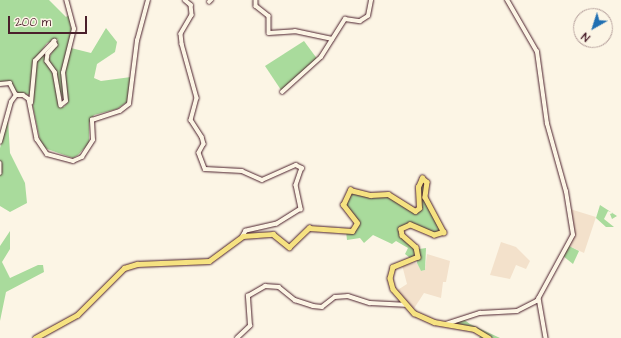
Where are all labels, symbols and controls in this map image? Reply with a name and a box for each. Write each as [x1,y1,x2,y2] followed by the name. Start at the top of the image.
[10,8,89,34] scale bar
[573,8,613,48] north arrow
[15,14,51,31] text: 200 m
[578,29,593,45] text: N

